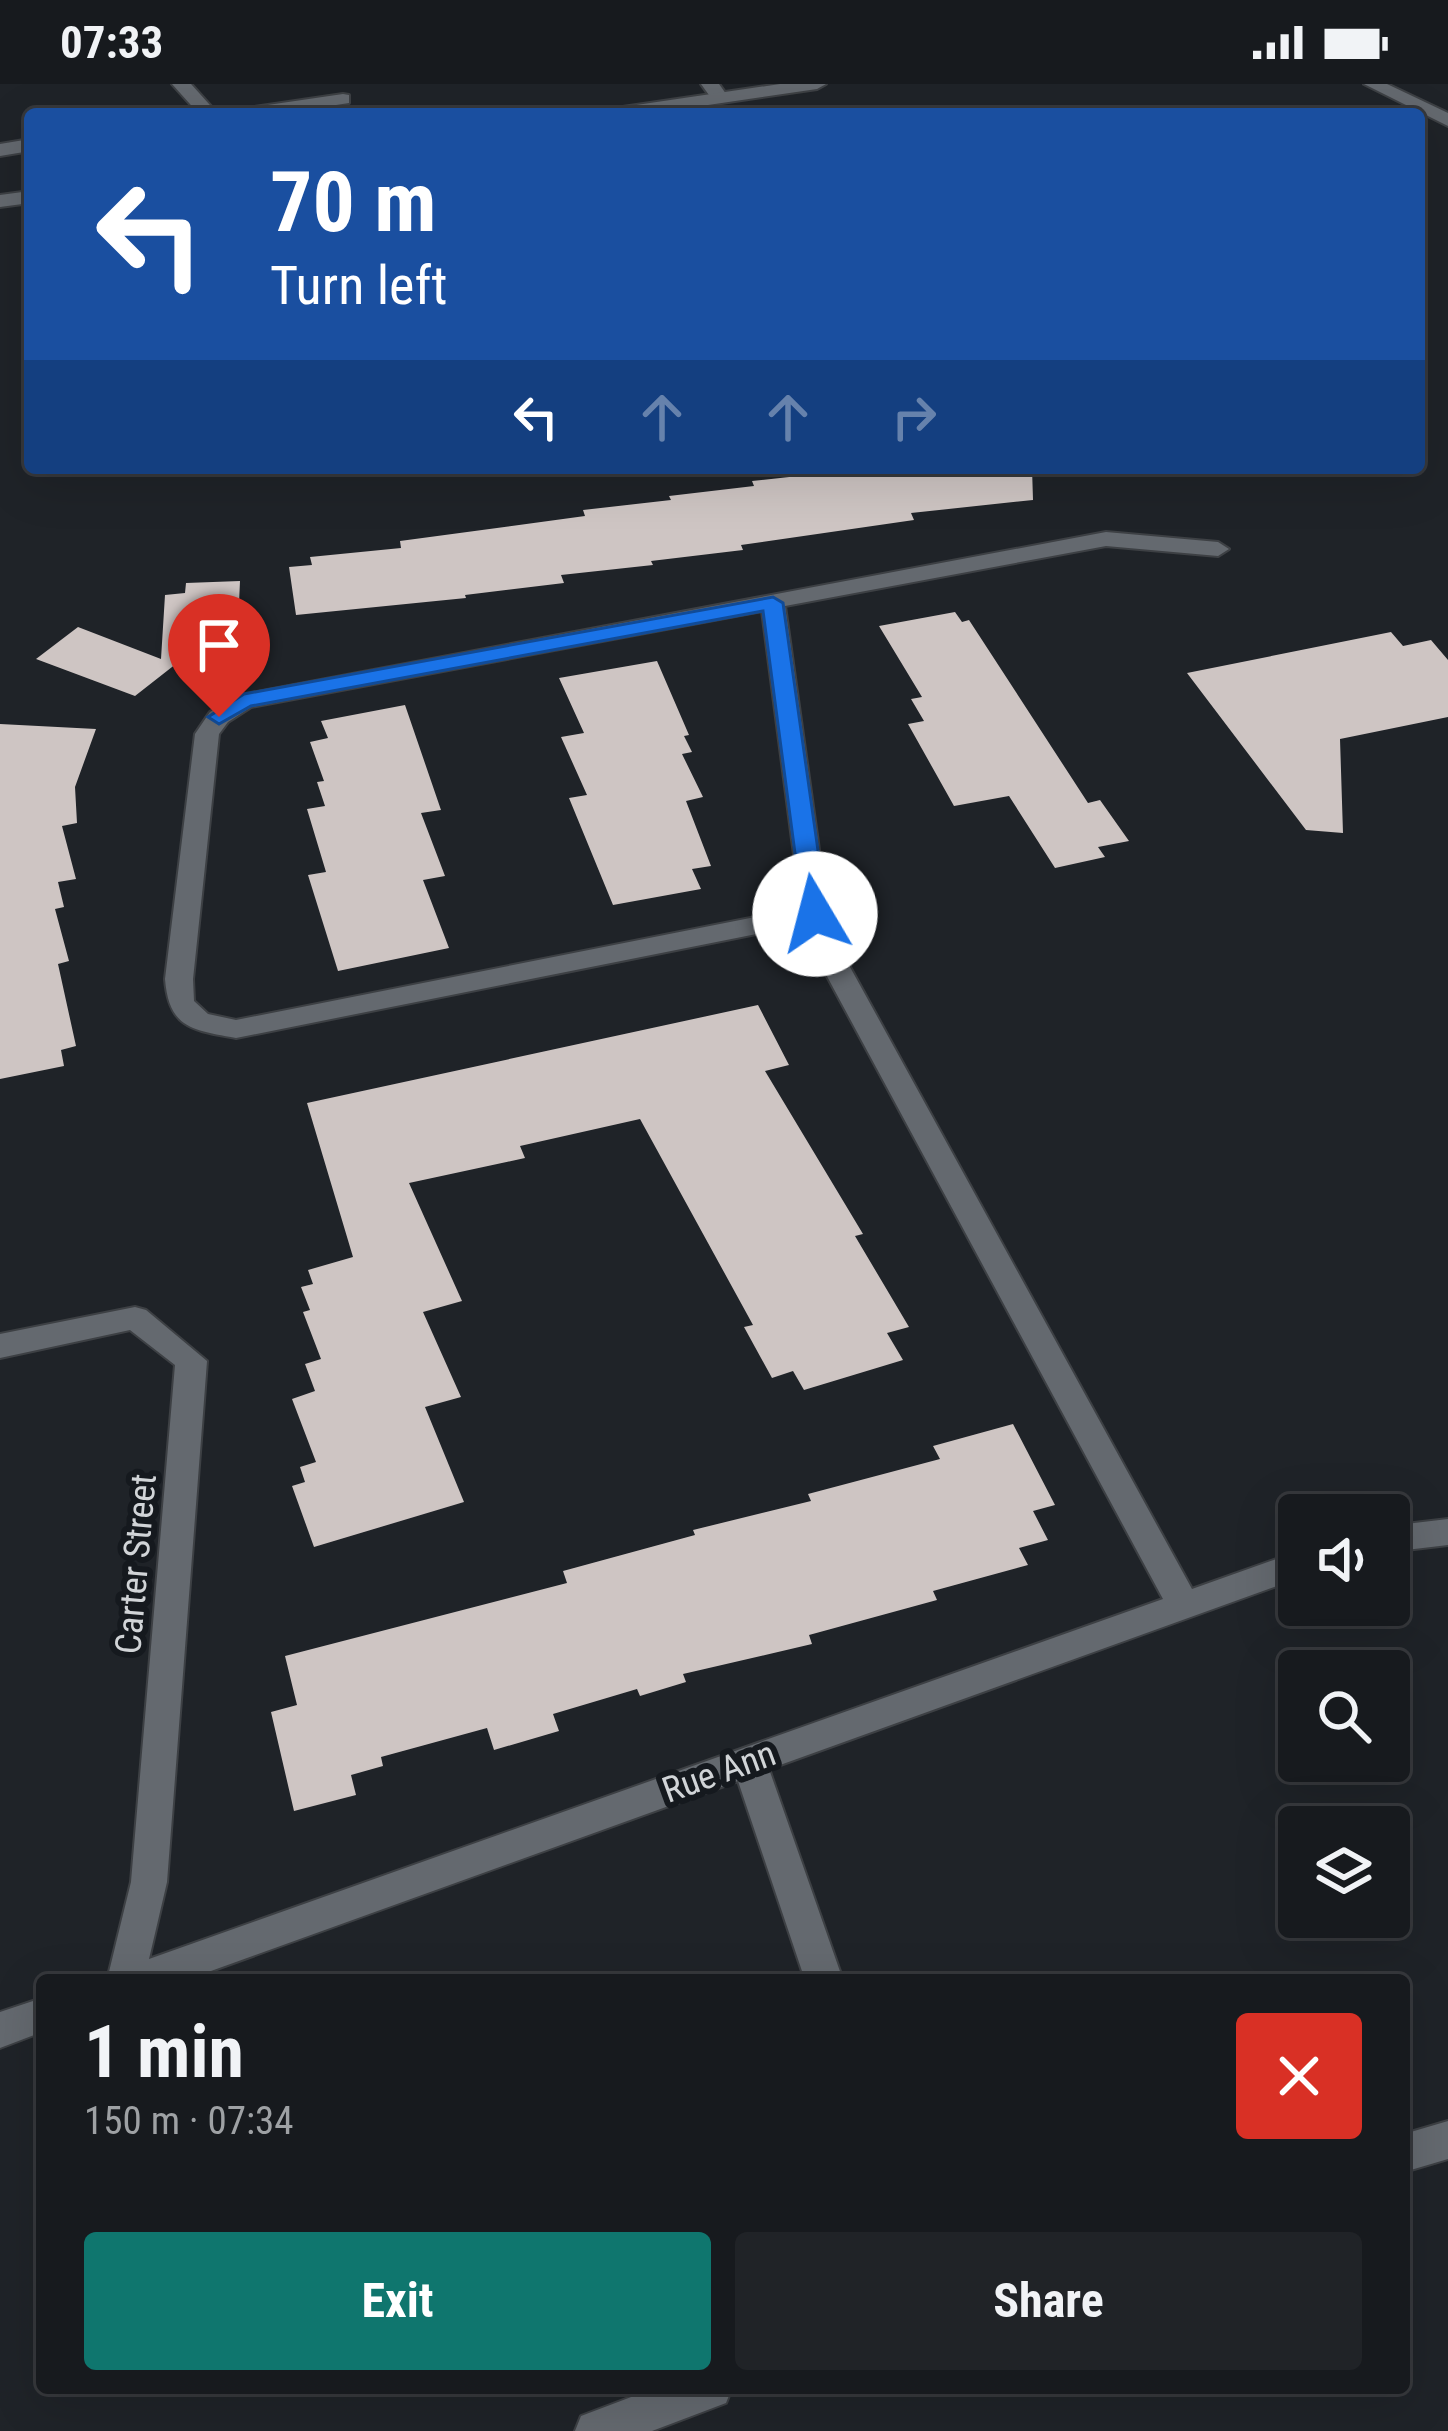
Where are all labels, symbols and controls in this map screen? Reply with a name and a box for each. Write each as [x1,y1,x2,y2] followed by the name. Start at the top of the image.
[60,16,163,69] text: 07:33
[270,153,437,252] text: 70 m
[72,156,228,312] icon: left
[270,254,447,317] text: Turn left
[503,384,569,450] icon: left
[629,384,695,450] icon: ahead
[755,384,821,450] icon: ahead
[881,384,947,450] icon: right
[168,594,270,717] pin
[186,612,252,678] icon: arrive
[752,851,878,977] position arrow
[107,1472,165,1656] street label: Carter Street
[1278,1494,1410,1938] map controls
[1278,1494,1410,1626] button: sound
[1278,1650,1410,1782] button: search
[657,1732,781,1812] street label: Rue Ann
[1278,1806,1410,1938] button: layers
[84,2010,244,2095] text: 1 min
[1236,2013,1362,2139] button: close
[84,2098,294,2144] text: 150 m · 07:34
[84,2232,711,2370] button: Exit
[735,2232,1362,2370] button: Share

